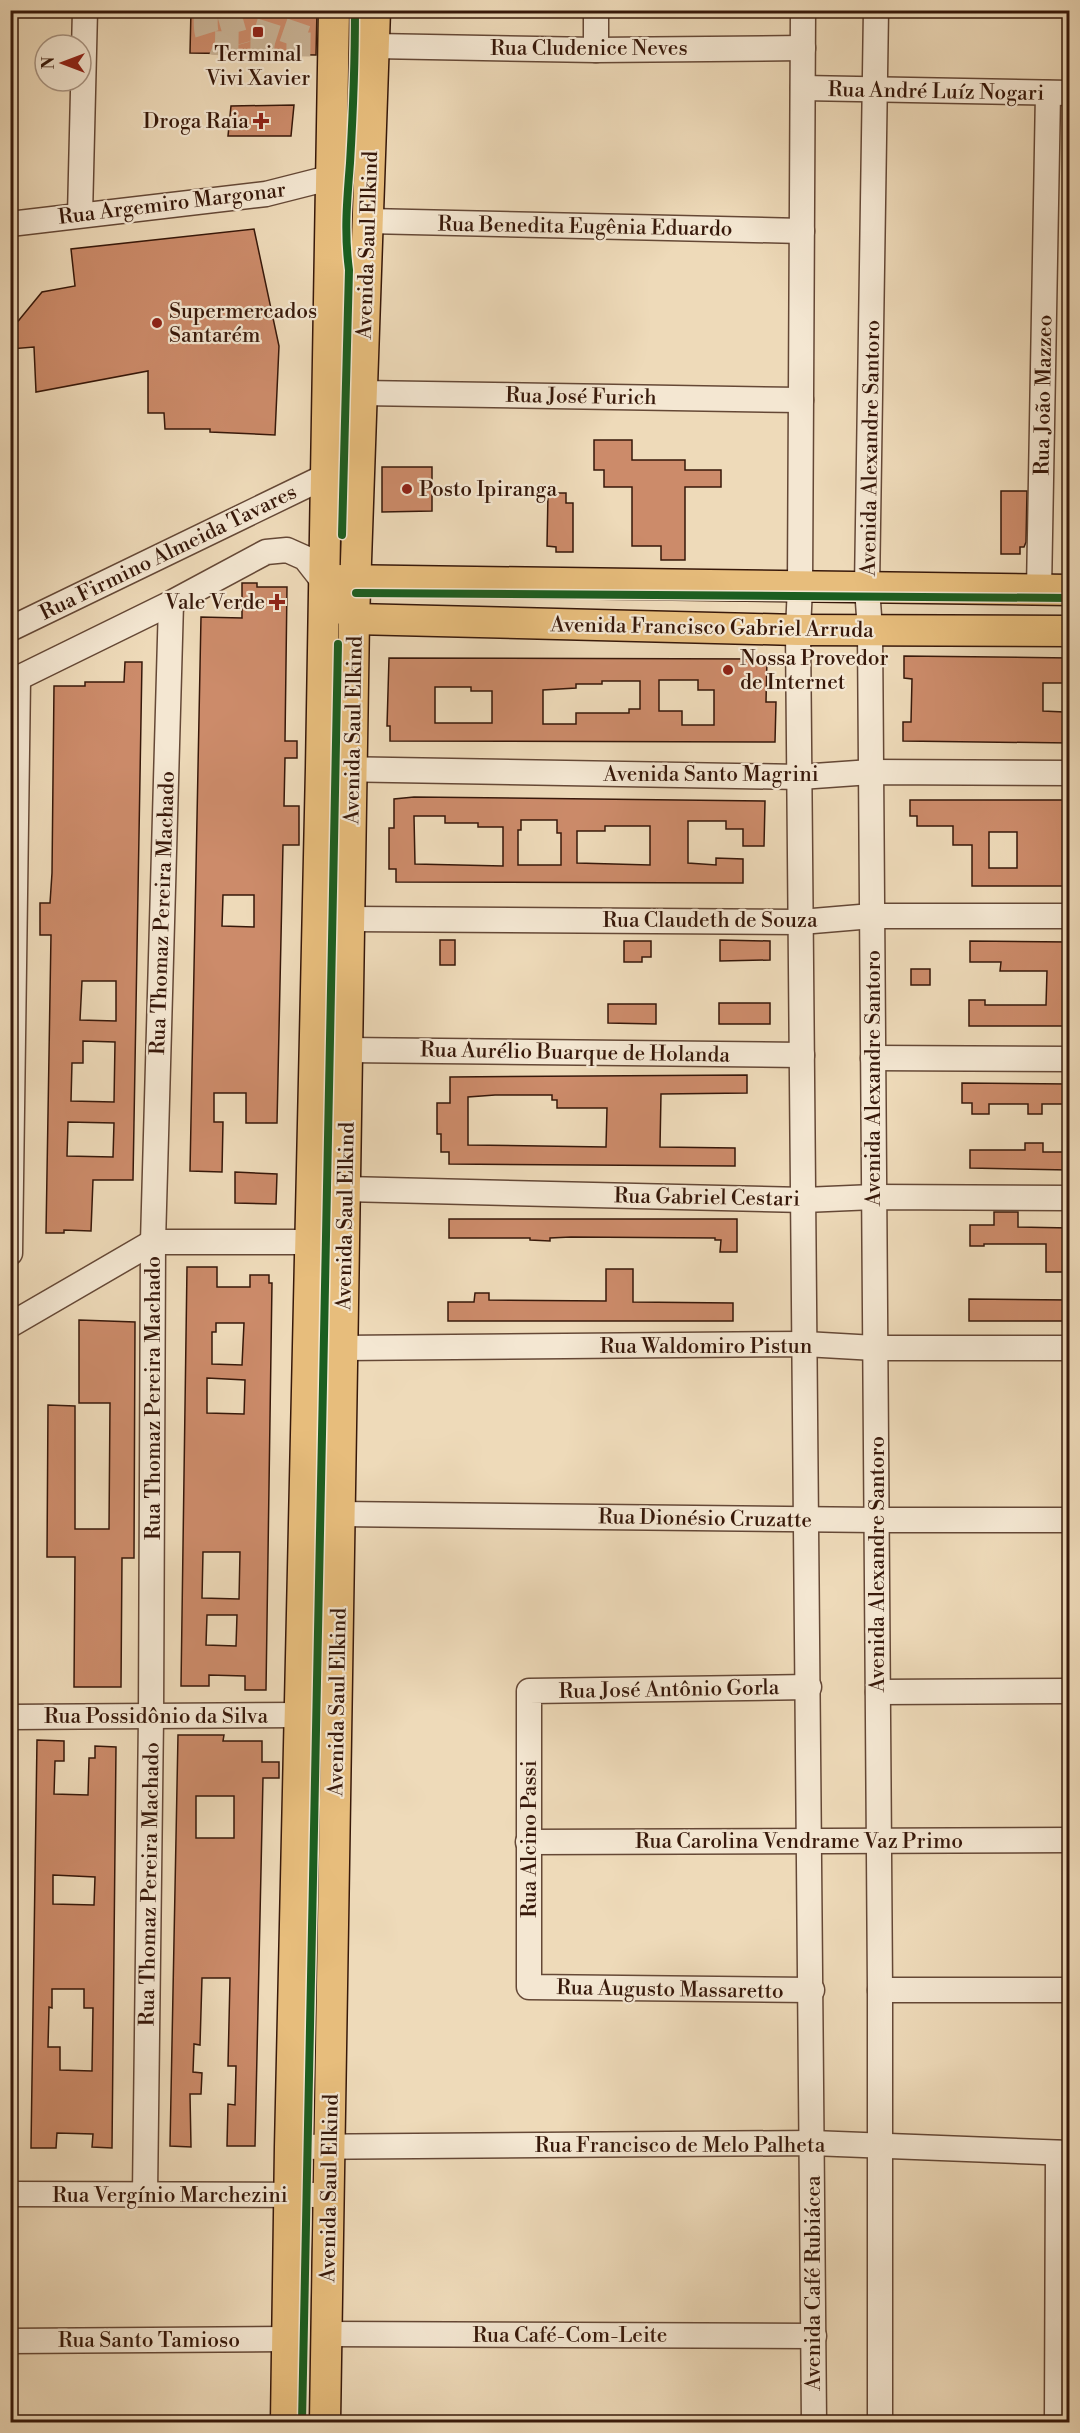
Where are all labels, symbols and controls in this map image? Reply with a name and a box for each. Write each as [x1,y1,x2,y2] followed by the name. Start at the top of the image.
[251,25,265,39] marker: Terminal Vivi Xavier
[33,33,93,93] north arrow
[490,36,688,62] street label: Rua Cludenice Neves
[205,42,310,92] place label: Terminal Vivi Xavier
[39,56,59,69] text: N
[828,77,1044,107] street label: Rua André Luíz Nogari
[143,109,249,135] place label: Droga Raia
[254,114,268,128] marker: Droga Raia
[352,150,384,341] street label: Avenida Saul Elkind
[57,177,287,231] street label: Rua Argemiro Margonar
[437,211,733,243] street label: Rua Benedita Eugênia Eduardo
[169,299,317,349] place label: Supermercados Santarém
[1030,314,1058,476] street label: Rua João Mazzeo
[150,316,164,330] marker: Supermercados Santarém
[856,320,886,577] street label: Avenida Alexandre Santoro
[505,383,657,411] street label: Rua José Furich
[419,477,557,503] place label: Posto Ipiranga
[36,479,301,627] street label: Rua Firmino Almeida Tavares
[400,482,414,496] marker: Posto Ipiranga
[164,590,265,616] place label: Vale Verde
[270,595,284,609] marker: Vale Verde
[549,612,874,644] street label: Avenida Francisco Gabriel Arruda
[339,635,369,826] street label: Avenida Saul Elkind
[740,646,889,696] place label: Nossa Provedor de Internet
[721,663,735,677] marker: Nossa Provedor de Internet
[602,762,819,788] street label: Avenida Santo Magrini
[145,771,181,1055] street label: Rua Thomaz Pereira Machado
[602,908,818,934] street label: Rua Claudeth de Souza
[861,950,887,1207] street label: Avenida Alexandre Santoro
[420,1037,731,1069] street label: Rua Aurélio Buarque de Holanda
[331,1121,361,1312] street label: Avenida Saul Elkind
[614,1183,800,1213] street label: Rua Gabriel Cestari
[141,1256,167,1540] street label: Rua Thomaz Pereira Machado
[600,1334,813,1360] street label: Rua Waldomiro Pistun
[865,1436,891,1693] street label: Avenida Alexandre Santoro
[598,1504,812,1534] street label: Rua Dionésio Cruzatte
[323,1607,353,1798] street label: Avenida Saul Elkind
[558,1675,780,1705] street label: Rua José Antônio Gorla
[44,1704,268,1730] street label: Rua Possidônio da Silva
[135,1742,165,2026] street label: Rua Thomaz Pereira Machado
[517,1760,543,1918] street label: Rua Alcino Passi
[635,1829,963,1855] street label: Rua Carolina Vendrame Vaz Primo
[556,1975,784,2005] street label: Rua Augusto Massaretto
[315,2093,345,2284] street label: Avenida Saul Elkind
[535,2133,826,2159] street label: Rua Francisco de Melo Palheta
[801,2175,827,2392] street label: Avenida Café Rubiácea
[52,2183,288,2209] street label: Rua Vergínio Marchezini
[473,2323,667,2349] street label: Rua Café-Com-Leite
[58,2328,240,2354] street label: Rua Santo Tamioso

